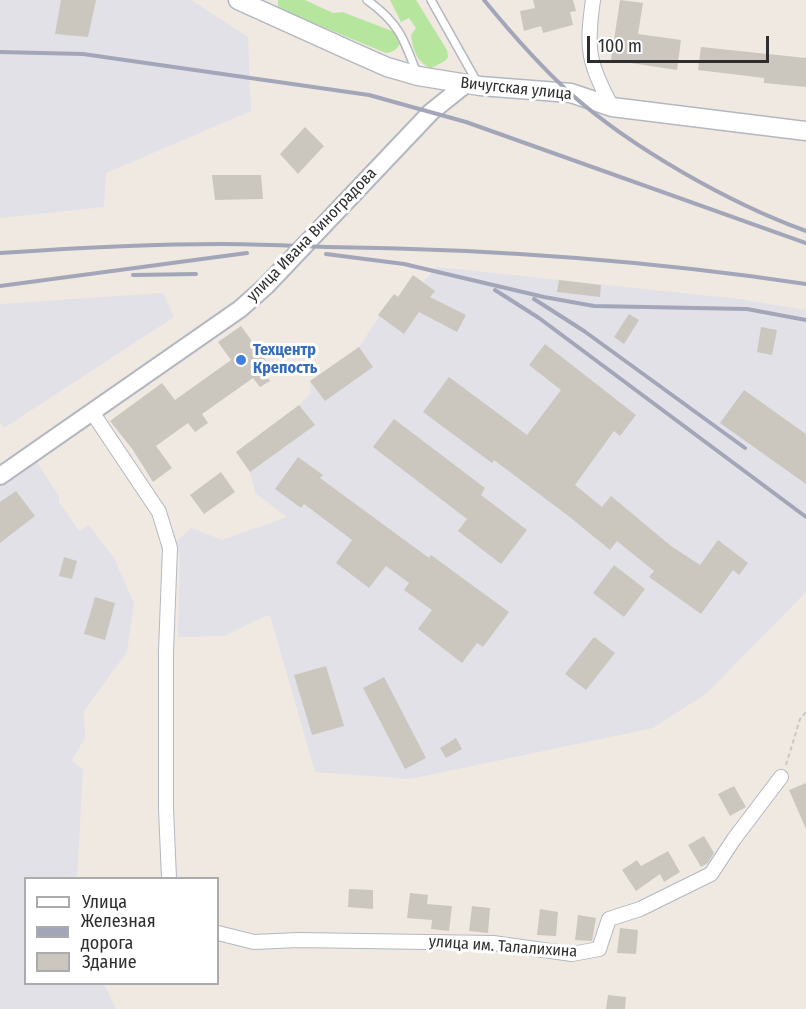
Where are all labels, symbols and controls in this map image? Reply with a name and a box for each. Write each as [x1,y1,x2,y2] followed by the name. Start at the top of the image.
[590,24,772,62] scale bar
[598,35,642,57] text: 100 m
[459,74,573,104] street label: Вичугская улица
[243,164,381,306] street label: улица Ивана Виноградова
[253,341,317,379] place label: Техцентр Крепость
[234,353,248,367] marker: Техцентр Крепость
[24,877,219,985] legend
[82,891,127,913] text: Улица
[81,910,156,954] text: Железная дорога
[428,932,578,962] street label: улица им. Талалихина
[82,951,137,973] text: Здание

